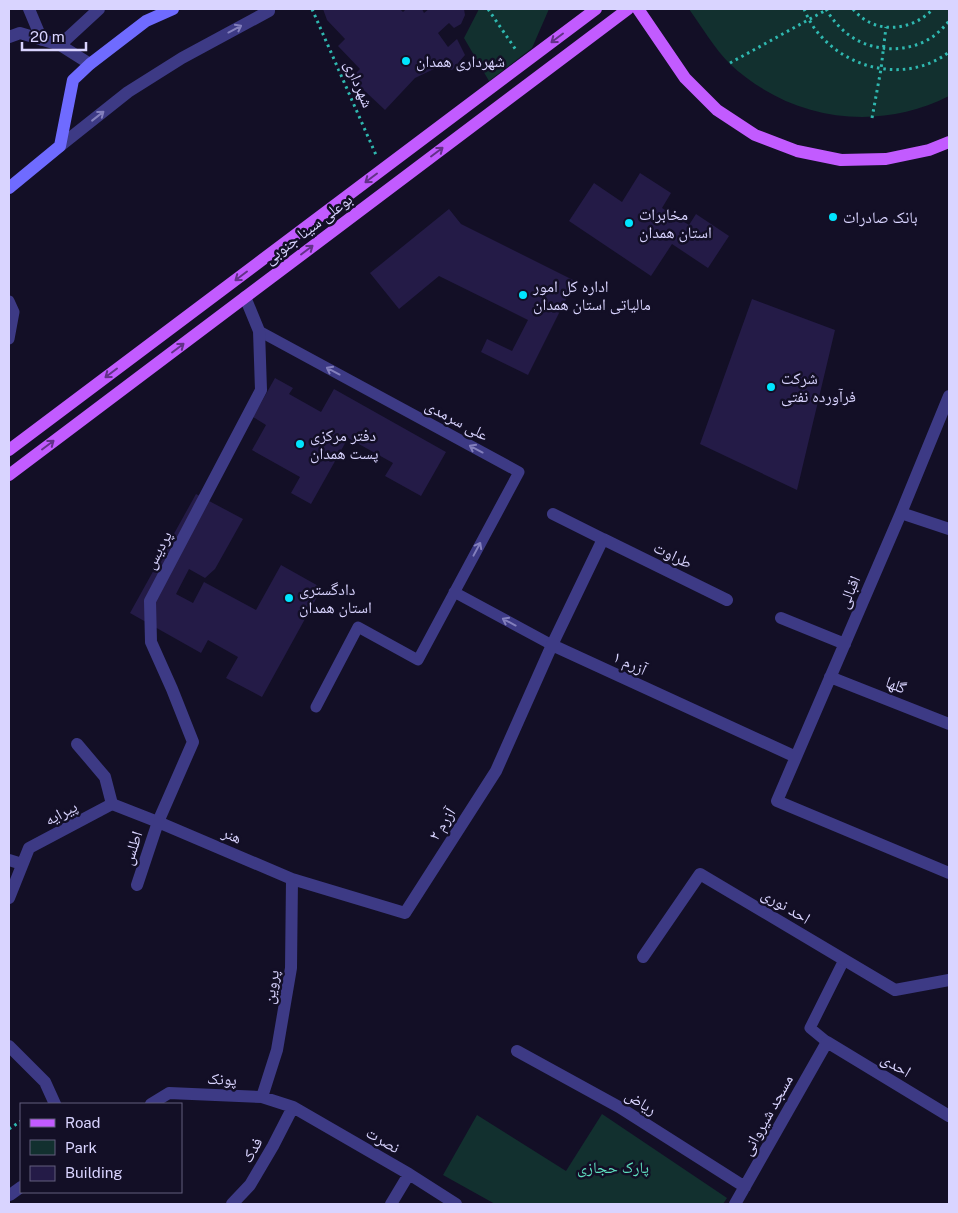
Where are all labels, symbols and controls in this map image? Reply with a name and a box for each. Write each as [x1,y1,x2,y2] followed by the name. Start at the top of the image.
[22,20,86,52] scale bar
[228,24,243,34] one-way arrow
[30,28,65,45] text: 20 m
[550,33,564,43] one-way arrow
[416,52,505,72] place label: شهرداری همدان
[400,55,412,67] marker: شهرداری همدان
[340,57,377,111] street label: شهرداری
[91,110,104,121] one-way arrow
[430,147,444,157] one-way arrow
[364,173,378,183] one-way arrow
[260,190,356,269] street label: بوعلی سینا جنوبی
[639,205,712,243] place label: مخابرات استان همدان
[843,208,918,227] place label: بانک صادرات
[827,211,839,223] marker: بانک صادرات
[623,217,635,229] marker: مخابرات استان همدان
[300,245,314,255] one-way arrow
[235,270,248,281] one-way arrow
[532,277,651,315] place label: اداره کل امور مالیاتی استان همدان
[517,289,529,301] marker: اداره کل امور مالیاتی استان همدان
[171,342,184,353] one-way arrow
[326,366,341,375] one-way arrow
[105,368,118,379] one-way arrow
[781,369,856,407] place label: شرکت فرآورده نفتی
[765,381,777,393] marker: شرکت فرآورده نفتی
[422,395,492,445] street label: علی سرمدی
[310,426,379,464] place label: دفتر مرکزی پست همدان
[294,438,306,450] marker: دفتر مرکزی پست همدان
[41,440,54,451] one-way arrow
[469,443,484,453] one-way arrow
[140,527,177,573] street label: پردیس
[651,538,695,572] street label: طراوت
[472,542,482,557] one-way arrow
[834,573,865,612] street label: اقبالی
[299,580,372,618] place label: دادگستری استان همدان
[283,592,295,604] marker: دادگستری استان همدان
[501,617,516,627] one-way arrow
[610,647,651,680] street label: آزرم ۱
[883,672,909,698] street label: گلها
[41,796,81,830] street label: پیرایه
[424,803,461,844] street label: آزرم ۲
[219,822,245,848] street label: هنر
[118,829,147,868] street label: اطلس
[758,884,814,929] street label: احد نوری
[259,968,284,1006] street label: پروین
[877,1049,914,1082] street label: احدی
[207,1069,238,1089] street label: پونک
[737,1071,798,1159] street label: مسجد شیروانی
[621,1085,660,1120] street label: ریاض
[20,1103,182,1193] legend
[65,1114,101,1131] text: Road
[363,1123,403,1157] street label: نصرت
[237,1134,267,1166] street label: فدک
[65,1139,97,1156] text: Park
[577,1158,649,1178] park label: پارک حجازی
[65,1164,123,1181] text: Building

